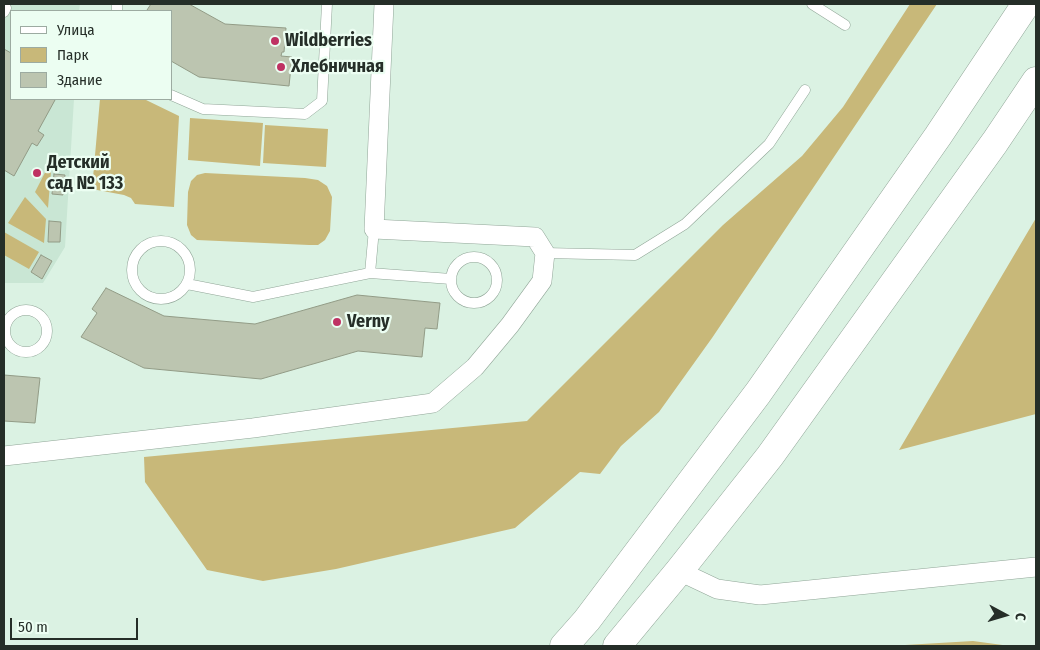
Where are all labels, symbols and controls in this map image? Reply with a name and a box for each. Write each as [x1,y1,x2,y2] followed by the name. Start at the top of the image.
[10,10,172,100] legend
[57,21,95,39] text: Улица
[285,30,372,52] place label: Wildberries
[269,35,281,47] marker: Wildberries
[57,46,88,64] text: Парк
[291,56,384,78] place label: Хлебничная
[275,61,287,73] marker: Хлебничная
[57,71,103,89] text: Здание
[47,152,123,194] place label: Детский сад № 133
[31,167,43,179] marker: Детский сад № 133
[347,311,390,333] place label: Verny
[331,316,343,328] marker: Verny
[980,590,1030,640] north arrow
[12,608,140,640] scale bar
[1012,612,1029,621] text: С
[18,618,48,636] text: 50 m

